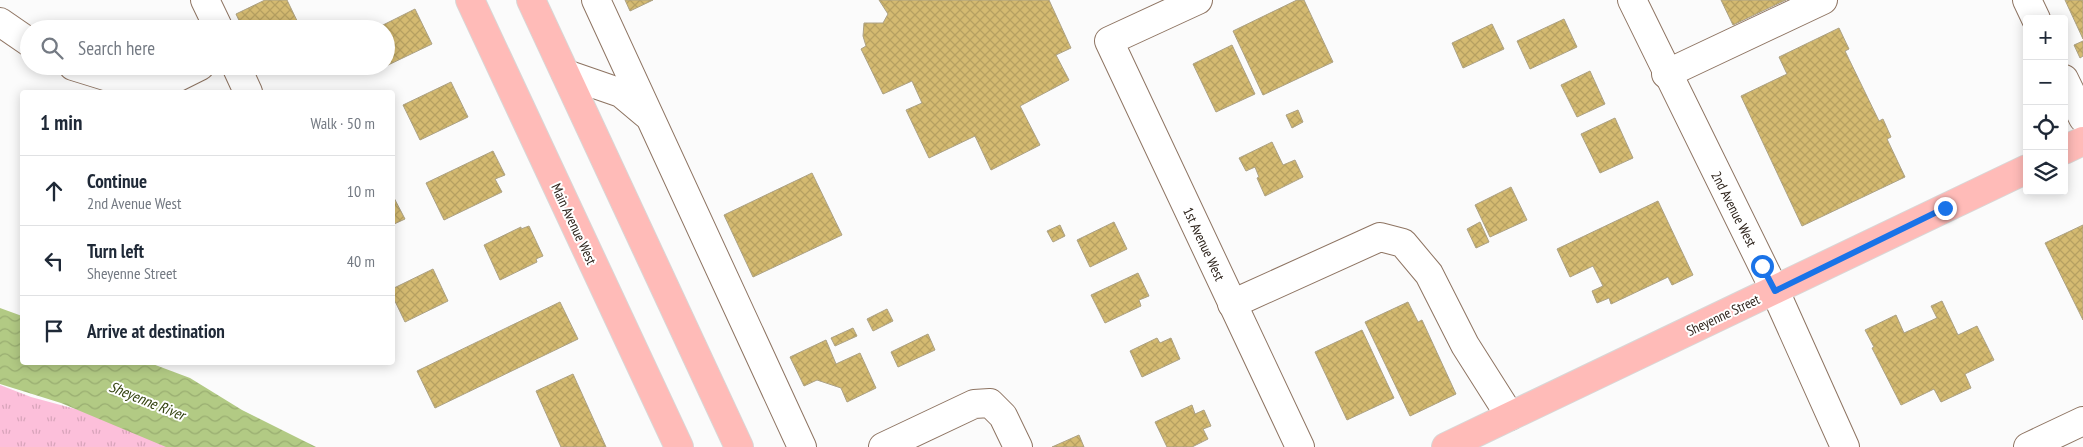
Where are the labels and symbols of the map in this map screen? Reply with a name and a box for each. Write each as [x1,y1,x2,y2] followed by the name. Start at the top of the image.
[1707,168,1761,250] street label: 2nd Avenue West
[547,180,601,268] street label: Main Avenue West
[1934,197,1957,220] route end
[1179,204,1229,284] street label: 1st Avenue West
[1751,255,1774,278] route start
[1684,290,1763,340] street label: Sheyenne Street
[107,377,190,425] water label: Sheyenne River

